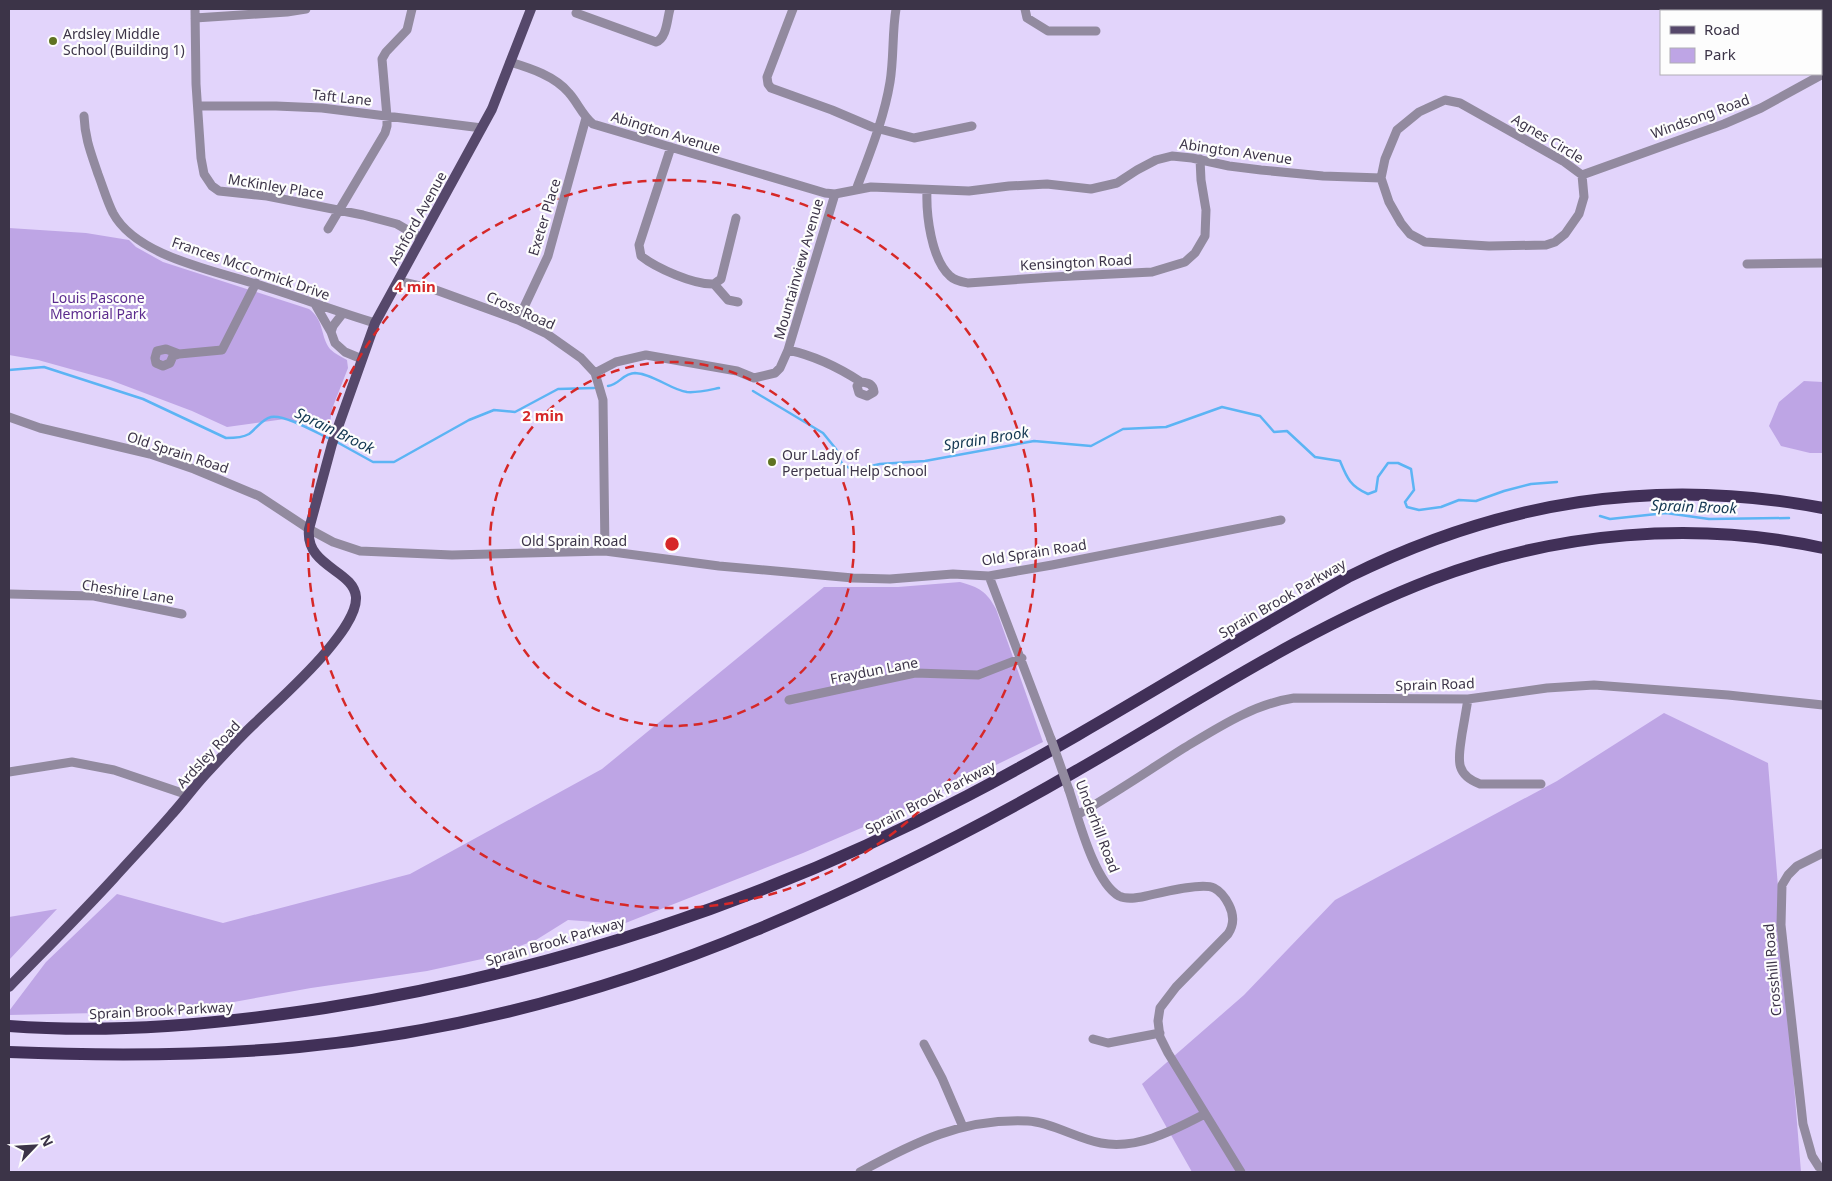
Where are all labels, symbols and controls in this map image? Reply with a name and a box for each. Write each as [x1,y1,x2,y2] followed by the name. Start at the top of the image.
[1660,10,1822,75] legend
[1704,19,1740,39] text: Road
[63,24,185,59] place label: Ardsley Middle School (Building 1)
[47,35,59,47] marker: Ardsley Middle School (Building 1)
[1704,44,1736,64] text: Park
[311,84,373,110] street label: Taft Lane
[1648,89,1752,143] street label: Windsong Road
[609,106,723,158] street label: Abington Avenue
[1509,109,1588,167] street label: Agnes Circle
[1179,134,1294,168] street label: Abington Avenue
[383,168,451,268] street label: Ashford Avenue
[227,169,325,203] street label: McKinley Place
[523,176,565,258] street label: Exeter Place
[769,196,827,342] street label: Mountainview Avenue
[169,232,333,304] street label: Frances McCormick Drive
[1019,250,1133,274] street label: Kensington Road
[394,276,436,296] text: 4 min
[484,286,558,334] street label: Cross Road
[50,288,147,323] park label: Louis Pascone Memorial Park
[292,402,378,458] water label: Sprain Brook
[522,405,564,425] text: 2 min
[942,421,1031,455] water label: Sprain Brook
[125,427,231,477] street label: Old Sprain Road
[782,445,927,480] place label: Our Lady of Perpetual Help School
[766,456,778,468] marker: Our Lady of Perpetual Help School
[1651,495,1738,518] water label: Sprain Brook
[521,531,627,550] street label: Old Sprain Road
[980,534,1088,570] street label: Old Sprain Road
[663,535,681,553] centre of rings
[1215,553,1350,642] street label: Sprain Brook Parkway
[81,574,176,608] street label: Cheshire Lane
[828,652,920,688] street label: Fraydun Lane
[1395,673,1475,695] street label: Sprain Road
[172,716,244,792] street label: Ardsley Road
[862,756,999,838] street label: Sprain Brook Parkway
[1072,777,1124,875] street label: Underhill Road
[483,912,628,970] street label: Sprain Brook Parkway
[1758,923,1786,1017] street label: Crosshill Road
[89,997,234,1023] street label: Sprain Brook Parkway
[10,1121,60,1171] north arrow
[36,1131,58,1149] text: N

